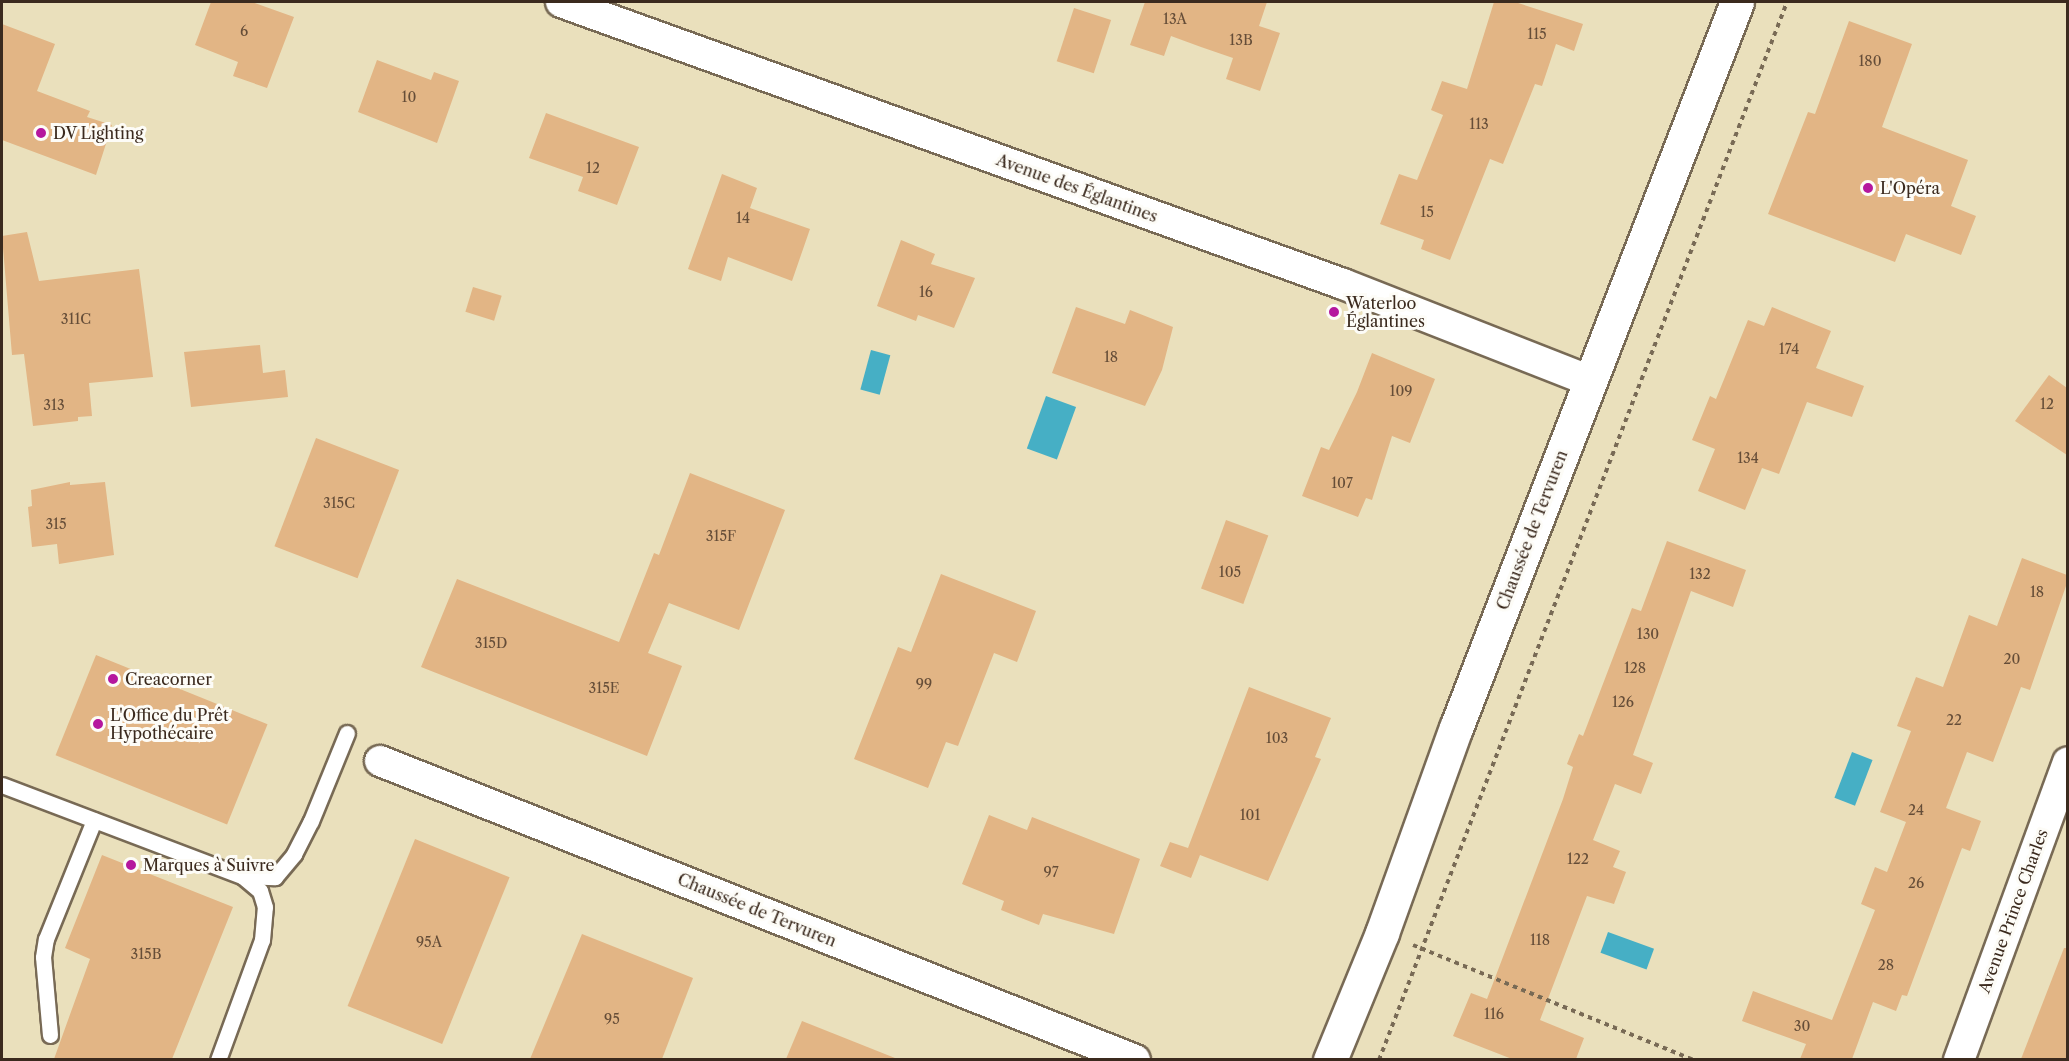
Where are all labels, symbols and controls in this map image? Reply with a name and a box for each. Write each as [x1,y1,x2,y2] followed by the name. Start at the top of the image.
[1163,11,1187,27] house number: 13A
[240,23,248,39] house number: 6
[1527,26,1547,42] house number: 115
[1229,32,1253,48] house number: 13B
[1858,53,1882,69] house number: 180
[402,89,416,105] house number: 10
[1469,116,1489,132] house number: 113
[53,123,144,143] place label: DV Lighting
[34,126,48,140] marker: DV Lighting
[994,150,1160,226] street label: Avenue des Églantines
[586,160,600,176] house number: 12
[1880,178,1940,198] place label: L'Opéra
[1861,181,1875,195] marker: L'Opéra
[1420,204,1434,220] house number: 15
[736,210,750,226] house number: 14
[919,284,933,300] house number: 16
[1346,293,1425,331] place label: Waterloo Églantines
[1327,305,1341,319] marker: Waterloo Églantines
[61,311,91,327] house number: 311C
[1779,341,1799,357] house number: 174
[1104,349,1118,365] house number: 18
[1390,383,1412,399] house number: 109
[2040,396,2054,412] house number: 12
[43,397,65,413] house number: 313
[1493,447,1571,613] street label: Chaussée de Tervuren
[1737,450,1759,466] house number: 134
[1331,475,1353,491] house number: 107
[323,495,355,511] house number: 315C
[45,516,67,532] house number: 315
[706,528,736,544] house number: 315F
[1219,564,1241,580] house number: 105
[1689,566,1711,582] house number: 132
[2030,584,2044,600] house number: 18
[1637,626,1659,642] house number: 130
[475,635,507,651] house number: 315D
[2004,651,2020,667] house number: 20
[1624,660,1646,676] house number: 128
[125,669,212,689] place label: Creacorner
[106,672,120,686] marker: Creacorner
[916,676,932,692] house number: 99
[589,680,619,696] house number: 315E
[1612,694,1634,710] house number: 126
[110,705,229,743] place label: L'Office du Prêt Hypothécaire
[1946,712,1962,728] house number: 22
[91,717,105,731] marker: L'Office du Prêt Hypothécaire
[1266,730,1288,746] house number: 103
[1908,802,1924,818] house number: 24
[1240,807,1260,823] house number: 101
[1974,826,2052,996] street label: Avenue Prince Charles
[1567,851,1589,867] house number: 122
[143,855,275,875] place label: Marques à Suivre
[124,858,138,872] marker: Marques à Suivre
[1043,864,1059,880] house number: 97
[675,869,839,951] street label: Chaussée de Tervuren
[1908,875,1924,891] house number: 26
[1530,932,1550,948] house number: 118
[416,934,442,950] house number: 95A
[131,946,161,962] house number: 315B
[1878,957,1894,973] house number: 28
[1484,1006,1504,1022] house number: 116
[604,1011,620,1027] house number: 95
[1794,1018,1810,1034] house number: 30

